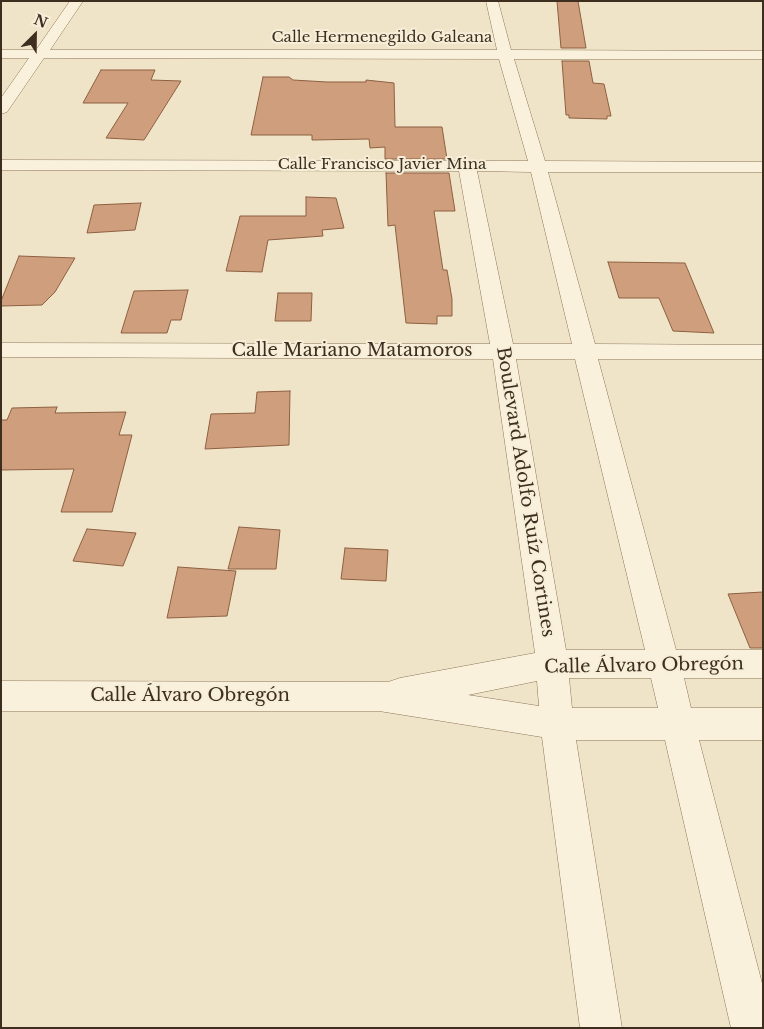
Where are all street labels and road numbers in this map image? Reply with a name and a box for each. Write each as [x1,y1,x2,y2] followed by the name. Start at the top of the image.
[272,29,492,47] street label: Calle Hermenegildo Galeana
[278,156,486,174] street label: Calle Francisco Javier Mina
[231,340,473,362] street label: Calle Mariano Matamoros
[491,345,559,639] street label: Boulevard Adolfo Ruíz Cortines
[544,653,744,679] street label: Calle Álvaro Obregón
[90,685,290,707] street label: Calle Álvaro Obregón

